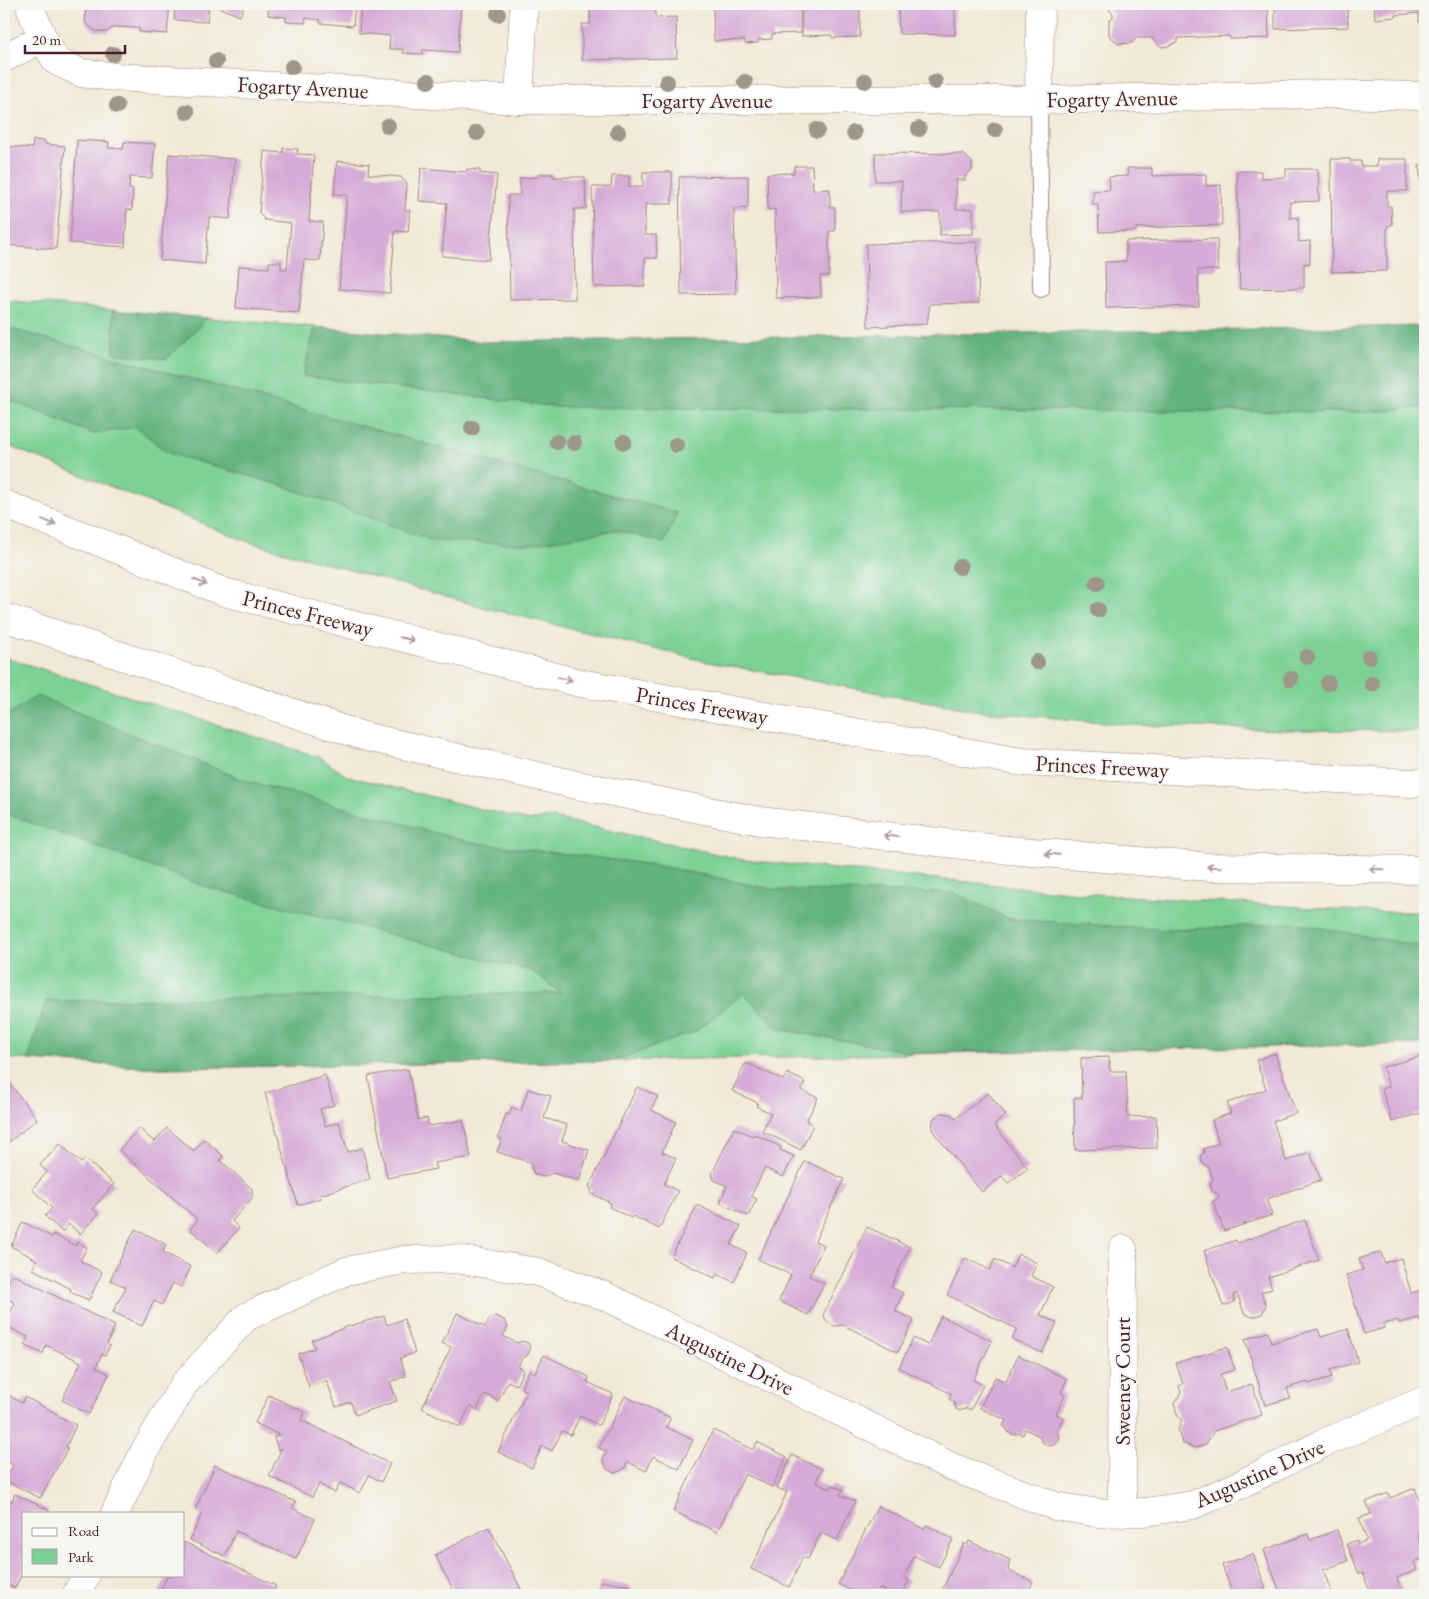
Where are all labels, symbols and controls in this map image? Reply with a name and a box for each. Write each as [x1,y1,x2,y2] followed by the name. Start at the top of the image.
[25,22,125,54] scale bar
[32,30,61,49] text: 20 m
[237,70,370,105] street label: Fogarty Avenue
[1046,83,1178,114] street label: Fogarty Avenue
[641,86,773,115] street label: Fogarty Avenue
[41,518,56,527] one-way arrow
[192,578,207,588] one-way arrow
[240,583,377,644] street label: Princes Freeway
[399,634,415,644] one-way arrow
[556,675,572,684] one-way arrow
[634,680,771,731] street label: Princes Freeway
[1035,749,1170,784] street label: Princes Freeway
[883,831,899,841] one-way arrow
[1044,849,1060,858] one-way arrow
[1206,862,1222,872] one-way arrow
[1369,864,1385,874] one-way arrow
[660,1315,799,1402] street label: Augustine Drive
[1108,1317,1137,1445] street label: Sweeney Court
[1189,1432,1329,1515] street label: Augustine Drive
[22,1512,185,1576] legend
[68,1521,100,1540] text: Road
[68,1547,95,1566] text: Park

